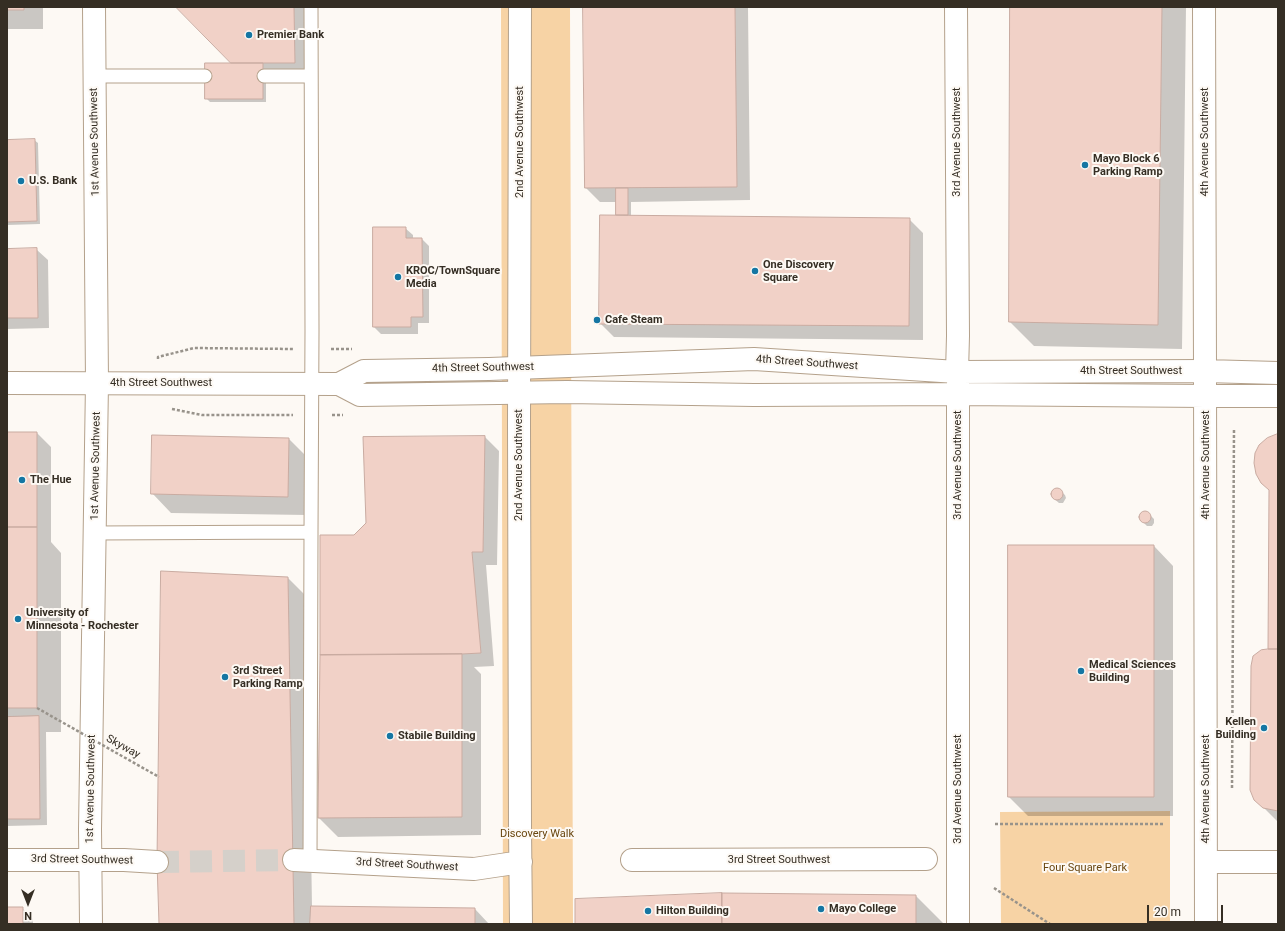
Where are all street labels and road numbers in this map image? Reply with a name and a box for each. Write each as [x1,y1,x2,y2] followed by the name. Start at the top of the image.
[513,86,527,198] street label: 2nd Avenue Southwest
[950,87,964,197] street label: 3rd Avenue Southwest
[1198,87,1212,197] street label: 4th Avenue Southwest
[87,88,103,196] street label: 1st Avenue Southwest
[756,353,858,373] street label: 4th Street Southwest
[432,361,534,375] street label: 4th Street Southwest
[1080,364,1182,378] street label: 4th Street Southwest
[110,376,212,390] street label: 4th Street Southwest
[512,409,526,521] street label: 2nd Avenue Southwest
[951,410,965,520] street label: 3rd Avenue Southwest
[1199,410,1213,520] street label: 4th Avenue Southwest
[88,412,104,520] street label: 1st Avenue Southwest
[104,732,142,762] street label: Skyway
[951,734,965,844] street label: 3rd Avenue Southwest
[1199,734,1213,844] street label: 4th Avenue Southwest
[83,735,99,843] street label: 1st Avenue Southwest
[31,853,133,867] street label: 3rd Street Southwest
[728,853,830,867] street label: 3rd Street Southwest
[356,856,458,874] street label: 3rd Street Southwest

